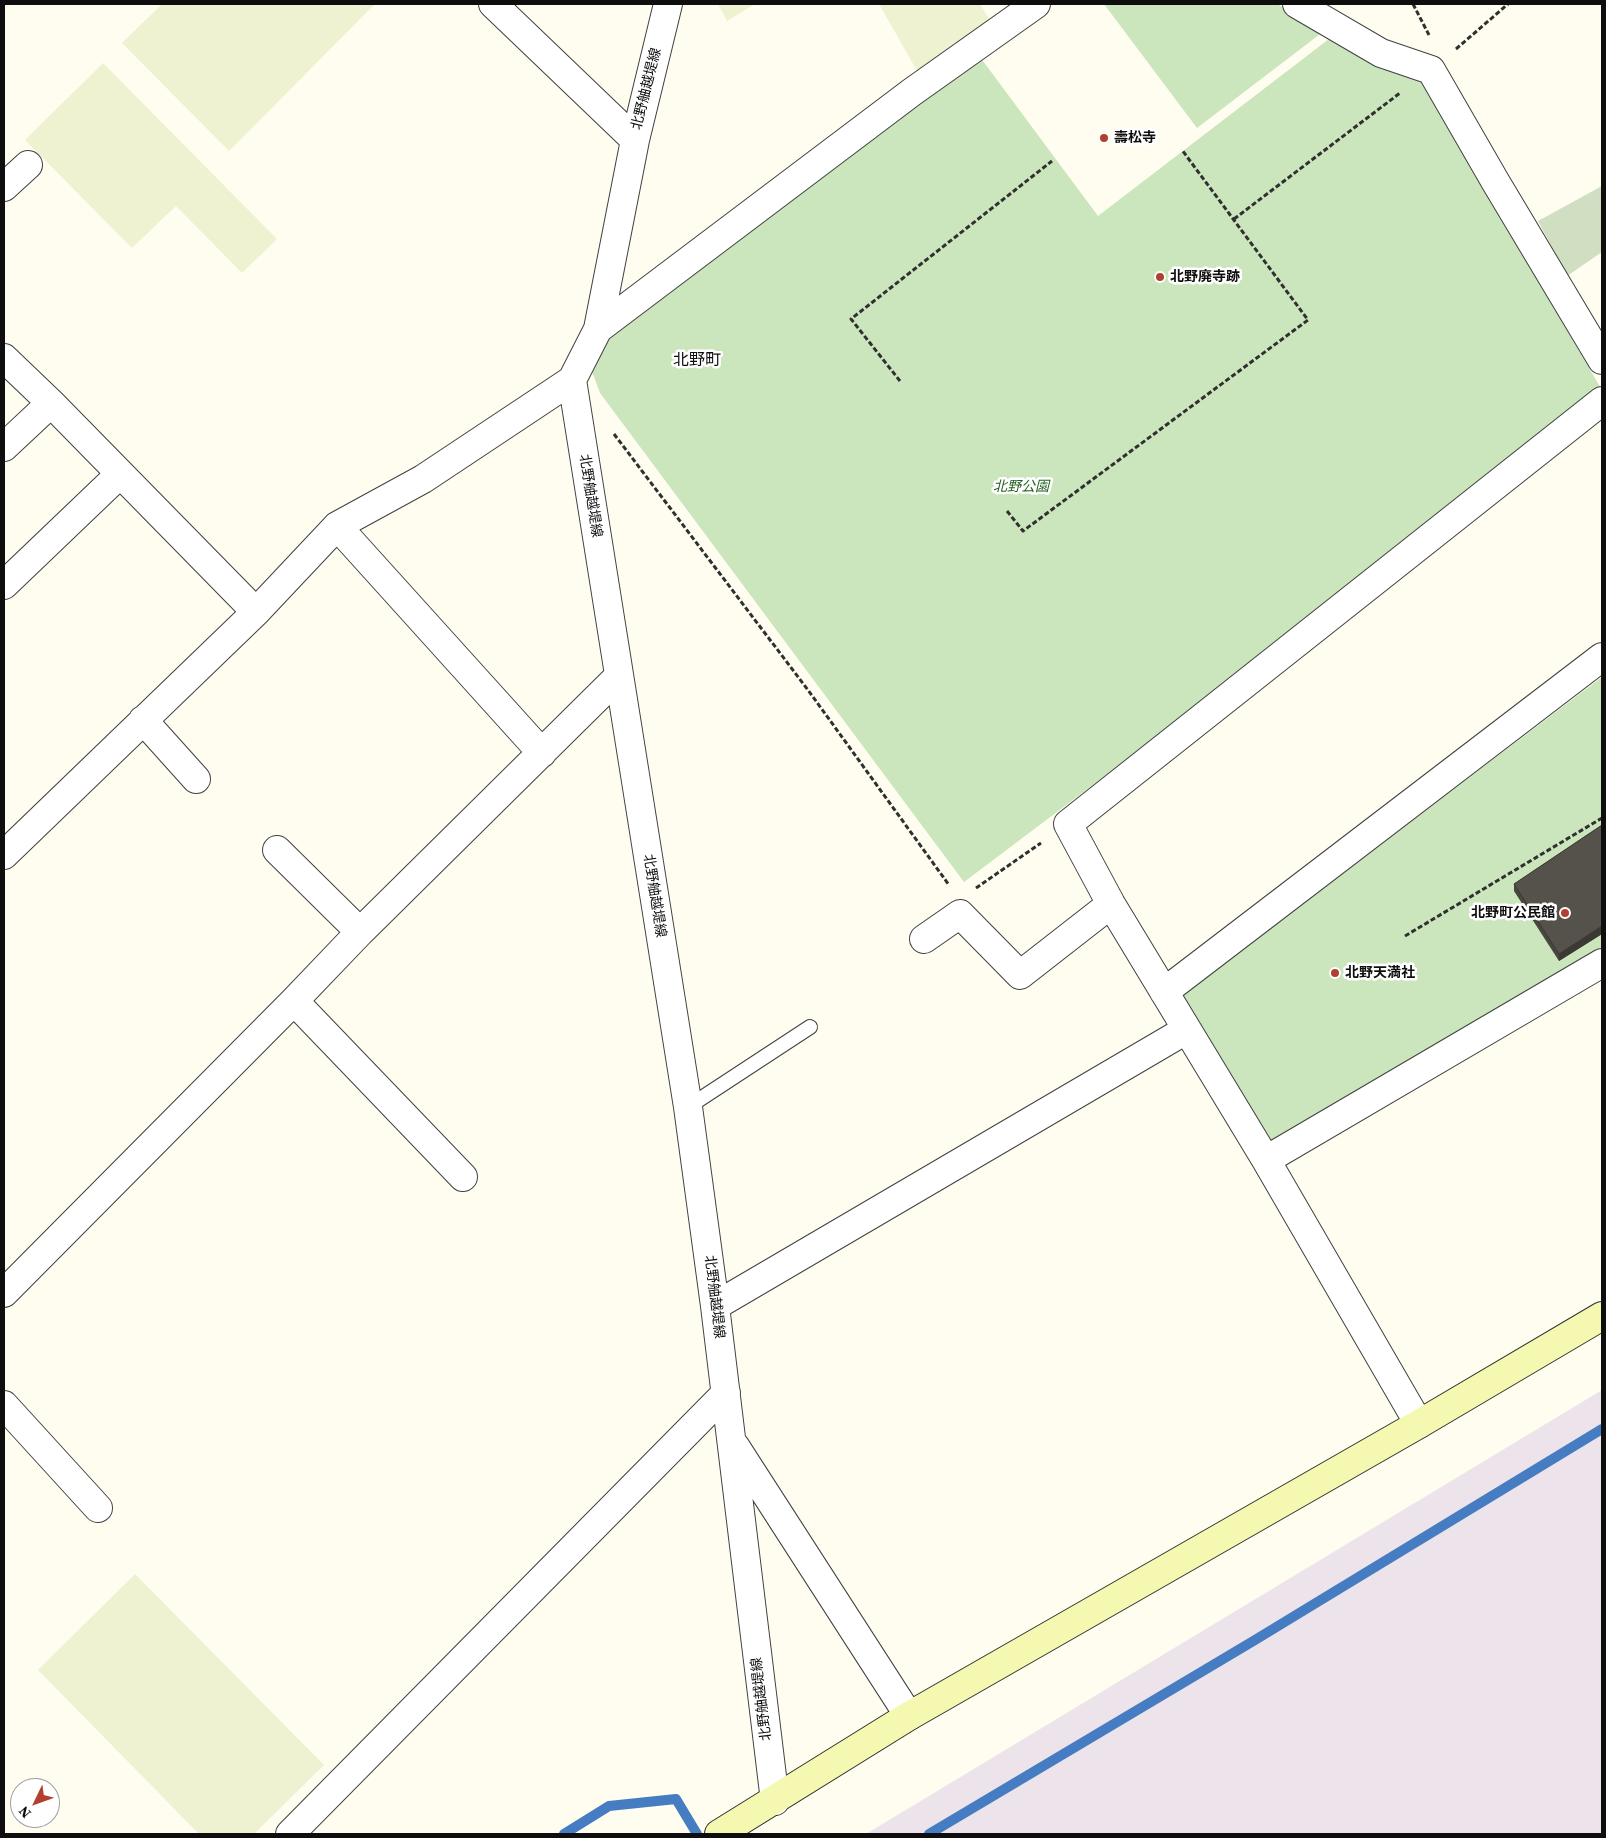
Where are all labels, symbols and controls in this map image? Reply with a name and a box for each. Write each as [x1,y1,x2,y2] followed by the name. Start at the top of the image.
[629,46,665,132] street label: 北野舳越堤線
[1114,130,1156,146] place label: 壽松寺
[1098,132,1110,144] marker: 壽松寺
[1170,269,1240,285] place label: 北野廃寺跡
[1154,271,1166,283] marker: 北野廃寺跡
[673,351,721,371] district label: 北野町
[575,453,605,539] street label: 北野舳越堤線
[993,479,1049,495] park label: 北野公園
[639,853,669,939] street label: 北野舳越堤線
[1471,905,1555,921] place label: 北野町公民館
[1559,907,1571,919] marker: 北野町公民館
[1345,965,1415,981] place label: 北野天満社
[1329,967,1341,979] marker: 北野天満社
[701,1254,727,1340] street label: 北野舳越堤線
[749,1656,775,1742] street label: 北野舳越堤線
[10,1778,60,1828] north arrow
[14,1802,35,1823] text: N

